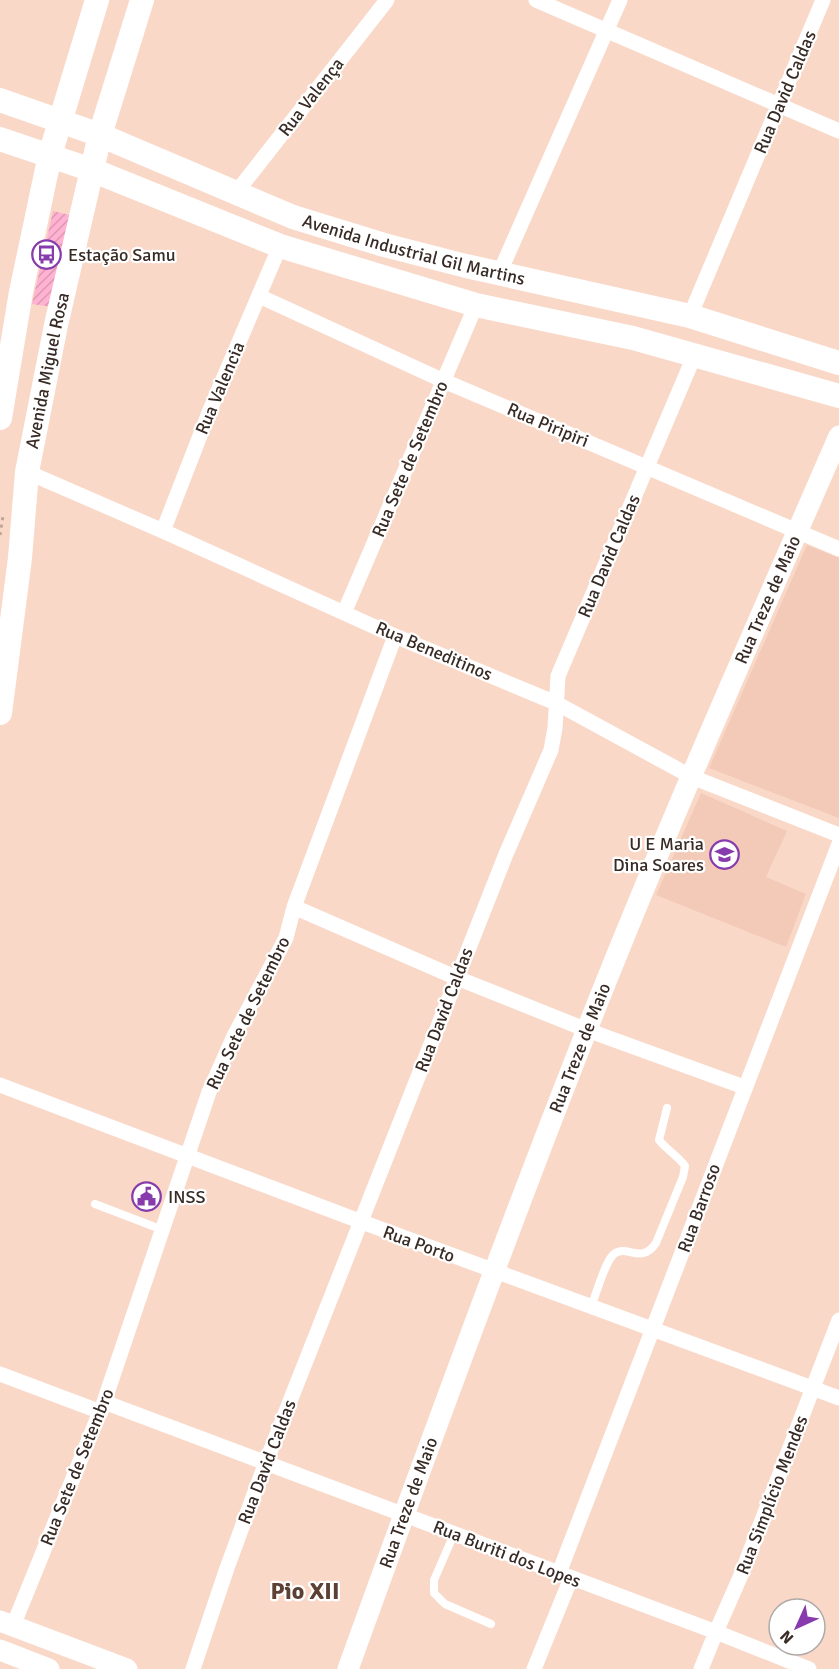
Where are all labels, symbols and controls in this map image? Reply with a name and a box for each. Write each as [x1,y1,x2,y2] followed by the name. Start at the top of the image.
[749,27,821,157] street label: Rua David Caldas
[274,53,348,141] street label: Rua Valença
[300,210,527,290] street label: Avenida Industrial Gil Martins
[31,239,63,271] bus stop icon: Estação Samu
[68,244,176,266] place label: Estação Samu
[21,290,74,451] street label: Avenida Miguel Rosa
[191,338,249,438] street label: Rua Valencia
[367,378,453,540] street label: Rua Sete de Setembro
[504,398,592,452] street label: Rua Piripiri
[573,491,645,621] street label: Rua David Caldas
[730,532,805,667] street label: Rua Treze de Maio
[372,617,496,686] street label: Rua Beneditinos
[613,833,704,876] place label: U E Maria Dina Soares
[709,838,741,870] school or university icon: U E Maria Dina Soares
[201,933,295,1093] street label: Rua Sete de Setembro
[410,945,478,1075] street label: Rua David Caldas
[544,980,615,1116] street label: Rua Treze de Maio
[673,1161,725,1255] street label: Rua Barroso
[131,1181,163,1213] public building icon: INSS
[168,1186,206,1208] place label: INSS
[380,1221,458,1267] street label: Rua Porto
[35,1385,119,1549] street label: Rua Sete de Setembro
[233,1397,301,1527] street label: Rua David Caldas
[731,1412,813,1578] street label: Rua Simplício Mendes
[374,1434,442,1571] street label: Rua Treze de Maio
[430,1516,584,1592] street label: Rua Buriti dos Lopes
[270,1576,340,1606] district label: Pio XII
[767,1597,827,1657] north arrow
[776,1626,798,1648] text: N

